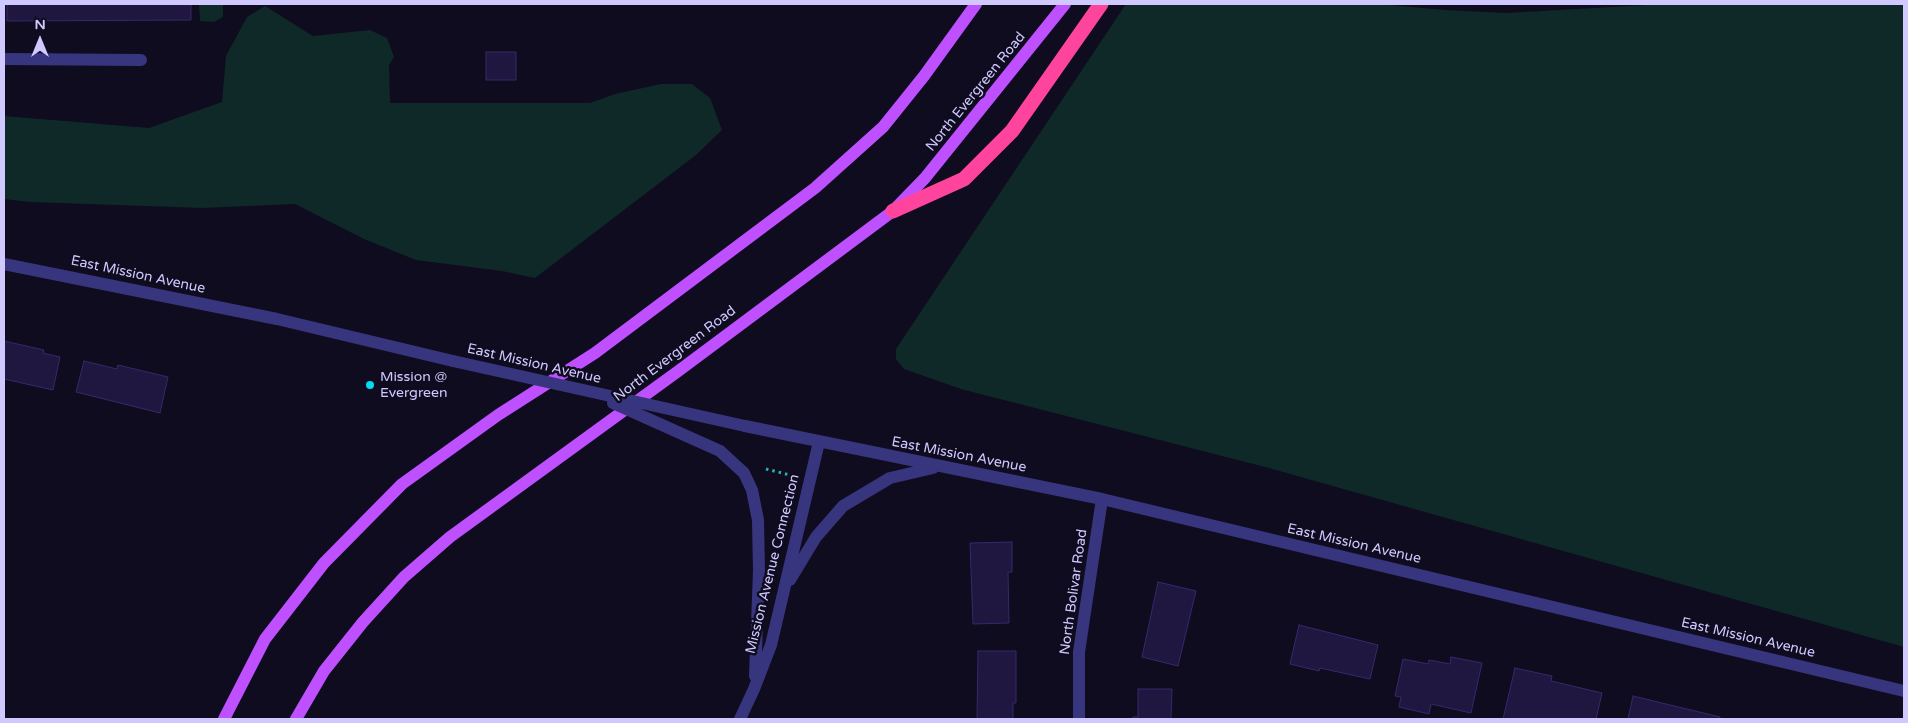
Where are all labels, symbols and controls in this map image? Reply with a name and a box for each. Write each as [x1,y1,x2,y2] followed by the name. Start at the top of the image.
[15,15,65,65] north arrow
[34,16,46,33] text: N
[923,29,1029,155] street label: North Evergreen Road
[69,253,207,297] street label: East Mission Avenue
[611,303,739,405] street label: North Evergreen Road
[465,340,603,388] street label: East Mission Avenue
[380,369,447,402] place label: Mission @ Evergreen
[364,379,376,391] marker: Mission @ Evergreen
[890,434,1028,476] street label: East Mission Avenue
[743,472,803,656] street label: Mission Avenue Connection
[1285,520,1423,568] street label: East Mission Avenue
[1057,528,1091,656] street label: North Bolivar Road
[1679,614,1817,662] street label: East Mission Avenue

